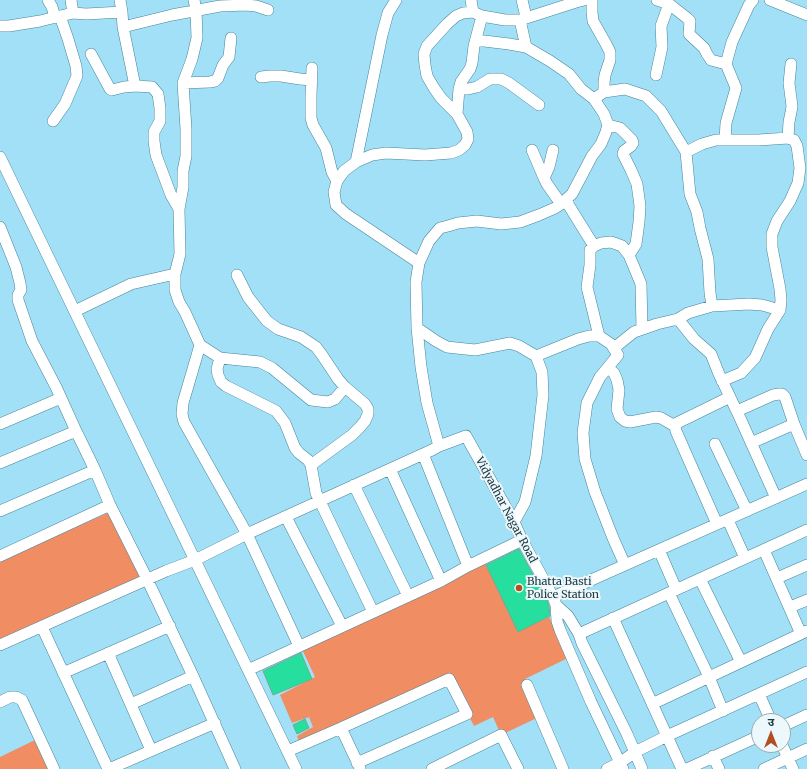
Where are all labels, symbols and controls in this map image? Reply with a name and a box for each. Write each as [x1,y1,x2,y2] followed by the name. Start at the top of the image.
[472,455,540,565] street label: Vidyadhar Nagar Road
[527,575,599,601] place label: Bhatta Basti Police Station
[514,583,524,593] marker: Bhatta Basti Police Station
[751,713,791,753] north arrow
[768,715,774,729] text: उ

